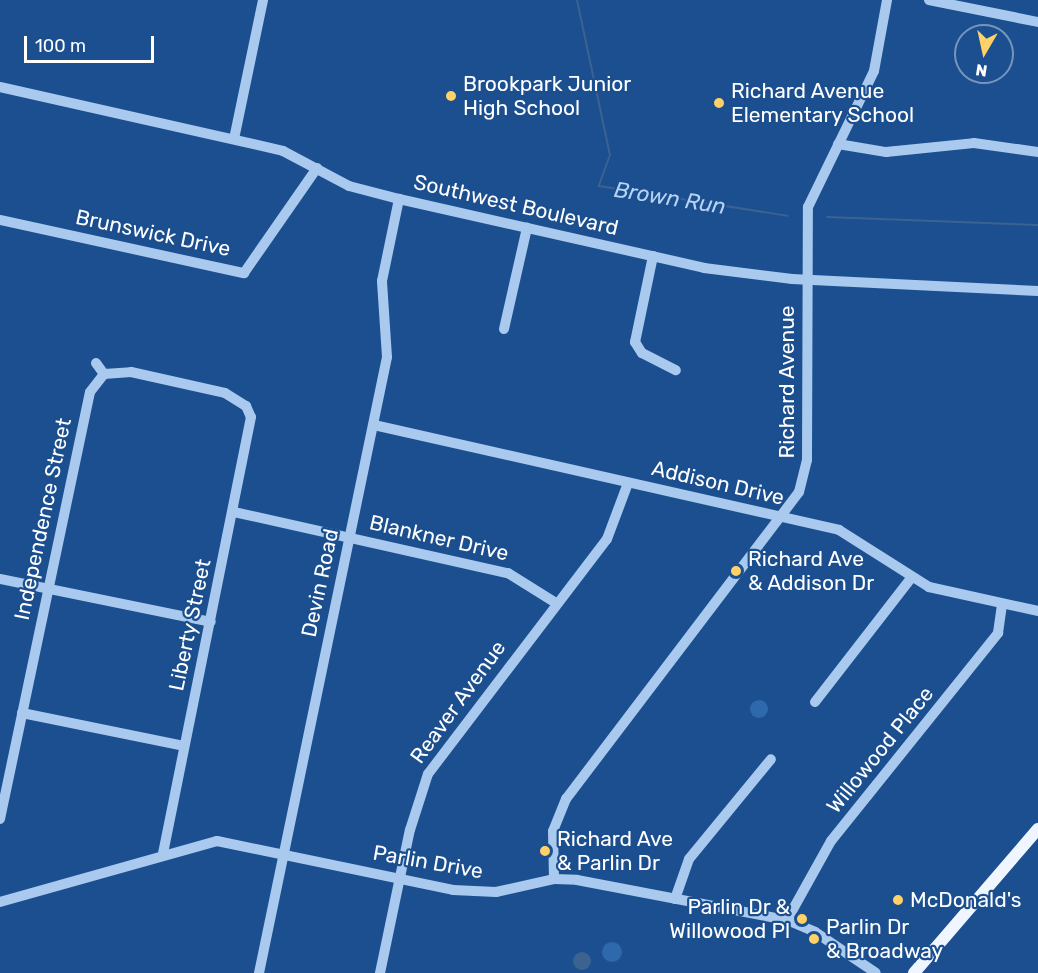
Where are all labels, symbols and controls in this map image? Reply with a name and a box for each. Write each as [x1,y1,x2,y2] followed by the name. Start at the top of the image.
[27,24,158,62] scale bar
[954,24,1014,84] north arrow
[35,35,86,57] text: 100 m
[974,60,989,81] text: N
[463,71,632,121] place label: Brookpark Junior High School
[731,78,915,128] place label: Richard Avenue Elementary School
[444,89,458,103] marker: Brookpark Junior High School
[712,96,726,110] marker: Richard Avenue Elementary School
[411,169,621,241] street label: Southwest Boulevard
[612,176,728,220] water label: Brown Run
[73,204,233,262] street label: Brunswick Drive
[774,305,800,459] street label: Richard Avenue
[9,416,77,622] street label: Independence Street
[649,456,787,510] street label: Addison Drive
[367,510,511,566] street label: Blankner Drive
[296,526,344,640] street label: Devin Road
[748,546,875,596] place label: Richard Ave & Addison Dr
[164,556,216,694] street label: Liberty Street
[729,564,743,578] marker: Richard Ave & Addison Dr
[405,635,511,769] street label: Reaver Avenue
[821,682,939,818] street label: Willowood Place
[557,826,674,876] place label: Richard Ave & Parlin Dr
[371,840,485,884] street label: Parlin Drive
[538,844,552,858] marker: Richard Ave & Parlin Dr
[910,887,1022,913] place label: McDonald's
[891,893,905,907] marker: McDonald's
[669,894,790,944] place label: Parlin Dr & Willowood Pl
[795,912,809,926] marker: Parlin Dr & Willowood Pl
[826,914,943,964] place label: Parlin Dr & Broadway
[807,932,821,946] marker: Parlin Dr & Broadway

